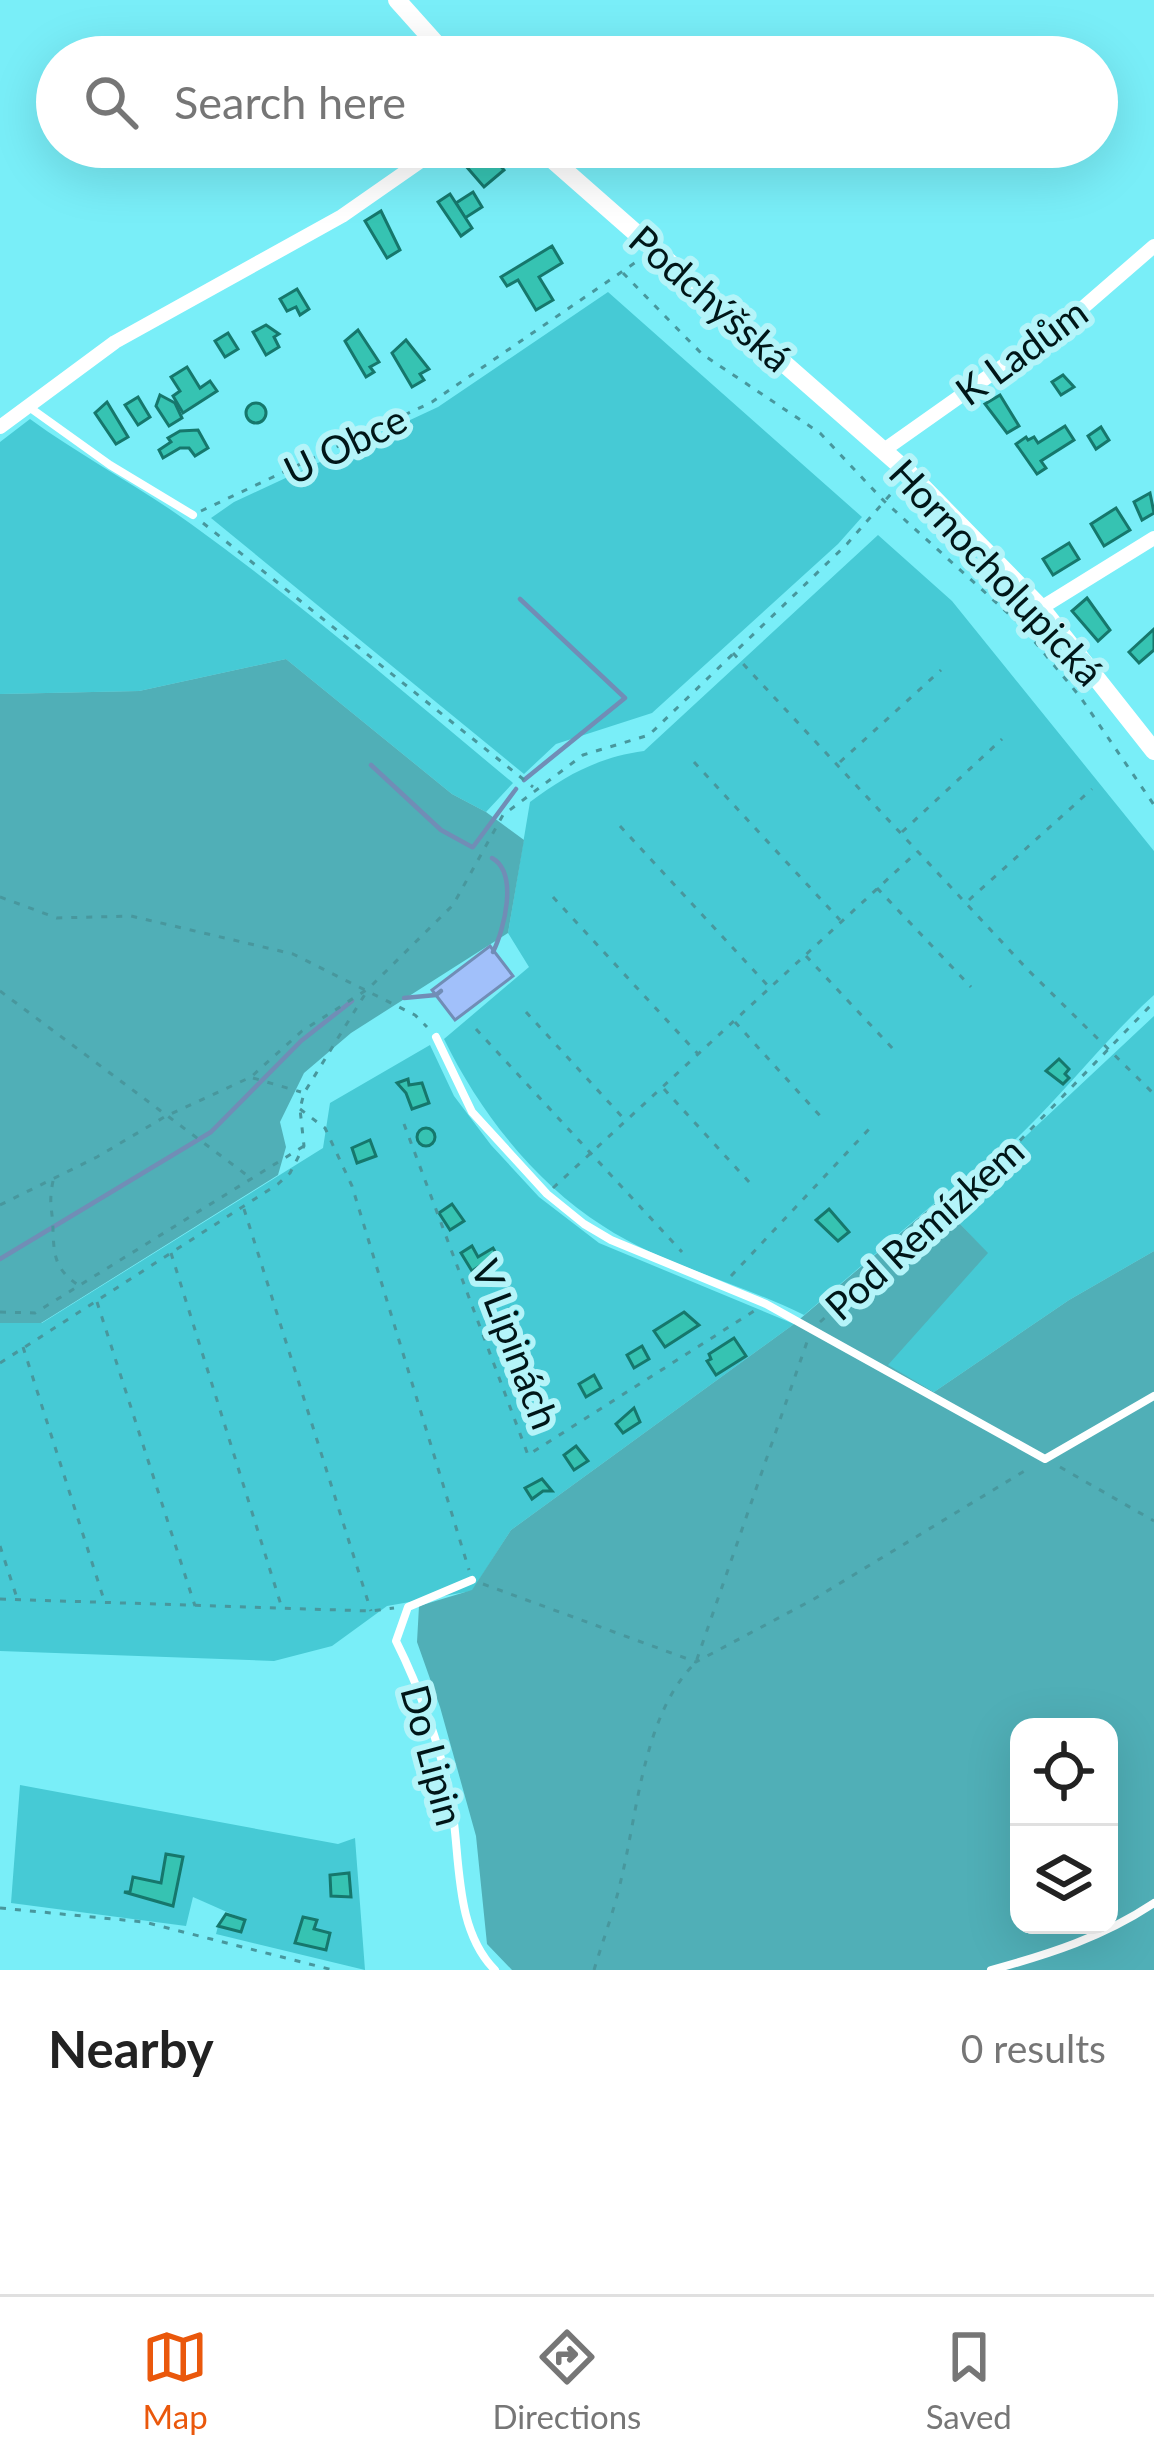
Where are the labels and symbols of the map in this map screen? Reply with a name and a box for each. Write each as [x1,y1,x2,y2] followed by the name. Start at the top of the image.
[621,215,801,381] street label: Podchýšská
[946,288,1096,414] street label: K Ladům
[276,395,414,493] street label: U Obce
[881,450,1113,694] street label: Hornocholupická
[816,1127,1032,1329] street label: Pod Remízkem
[463,1253,569,1435] street label: V Lipinách
[392,1680,474,1830] street label: Do Lipin

